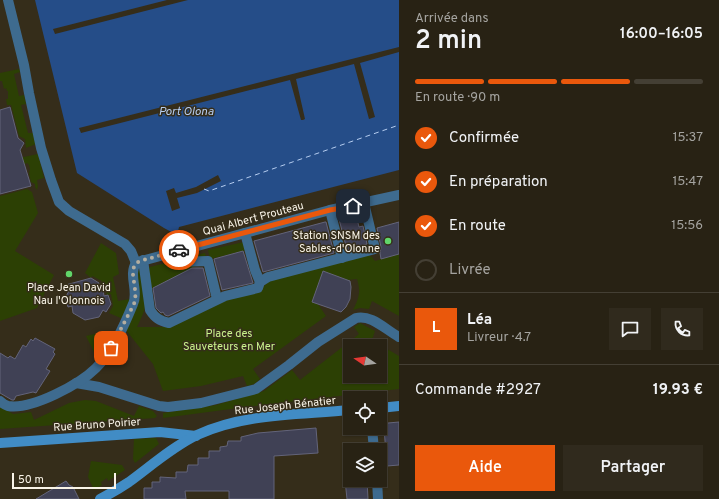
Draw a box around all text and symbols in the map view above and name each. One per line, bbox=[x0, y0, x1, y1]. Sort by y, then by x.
text: Arrivée dans bbox=[415, 11, 488, 27]
text: 2 min bbox=[415, 25, 482, 58]
text: 16:00–16:05 bbox=[620, 25, 703, 44]
text: En route · 90 m bbox=[415, 90, 500, 106]
water label: Port Olona bbox=[158, 104, 214, 120]
icon: check bbox=[415, 127, 437, 149]
text: Confirmée bbox=[449, 129, 519, 148]
text: 15:37 bbox=[673, 130, 703, 146]
icon: check bbox=[415, 171, 437, 193]
text: En préparation bbox=[449, 173, 548, 192]
text: 15:47 bbox=[672, 174, 703, 190]
pin bbox=[336, 189, 370, 223]
icon: home bbox=[342, 195, 364, 217]
street label: Quai Albert Prouteau bbox=[201, 199, 305, 239]
icon: check bbox=[415, 215, 437, 237]
text: En route bbox=[449, 217, 506, 236]
text: 15:56 bbox=[671, 218, 703, 234]
place label: Station SNSM des Sables-d'Olonne bbox=[293, 229, 380, 256]
courier bbox=[159, 230, 199, 270]
marker: Station SNSM des Sables-d'Olonne bbox=[383, 236, 393, 246]
icon: car bbox=[168, 239, 190, 261]
text: Livrée bbox=[449, 261, 491, 280]
marker: Place Jean David Nau l'Olonnois bbox=[64, 269, 74, 279]
place label: Place Jean David Nau l'Olonnois bbox=[27, 281, 111, 308]
button: chat bbox=[609, 308, 651, 350]
button: phone bbox=[661, 308, 703, 350]
text: Léa bbox=[467, 311, 492, 330]
text: L bbox=[432, 319, 440, 338]
park label: Place des Sauveteurs en Mer bbox=[183, 327, 276, 354]
text: Livreur · 4.7 bbox=[467, 330, 531, 346]
pin bbox=[94, 331, 128, 365]
icon: bag bbox=[100, 337, 122, 359]
north arrow bbox=[343, 339, 387, 383]
map controls bbox=[343, 339, 387, 487]
text: Commande #2927 bbox=[415, 381, 541, 400]
text: 19.93 € bbox=[653, 381, 703, 400]
button: locate bbox=[343, 391, 387, 435]
street label: Rue Joseph Bénatier bbox=[234, 394, 337, 418]
street label: Rue Bruno Poirier bbox=[53, 415, 142, 435]
button: layers bbox=[343, 443, 387, 487]
button: Aide bbox=[415, 445, 555, 491]
button: Partager bbox=[563, 445, 703, 491]
scale bar bbox=[12, 471, 116, 490]
text: 50 m bbox=[18, 473, 44, 487]

